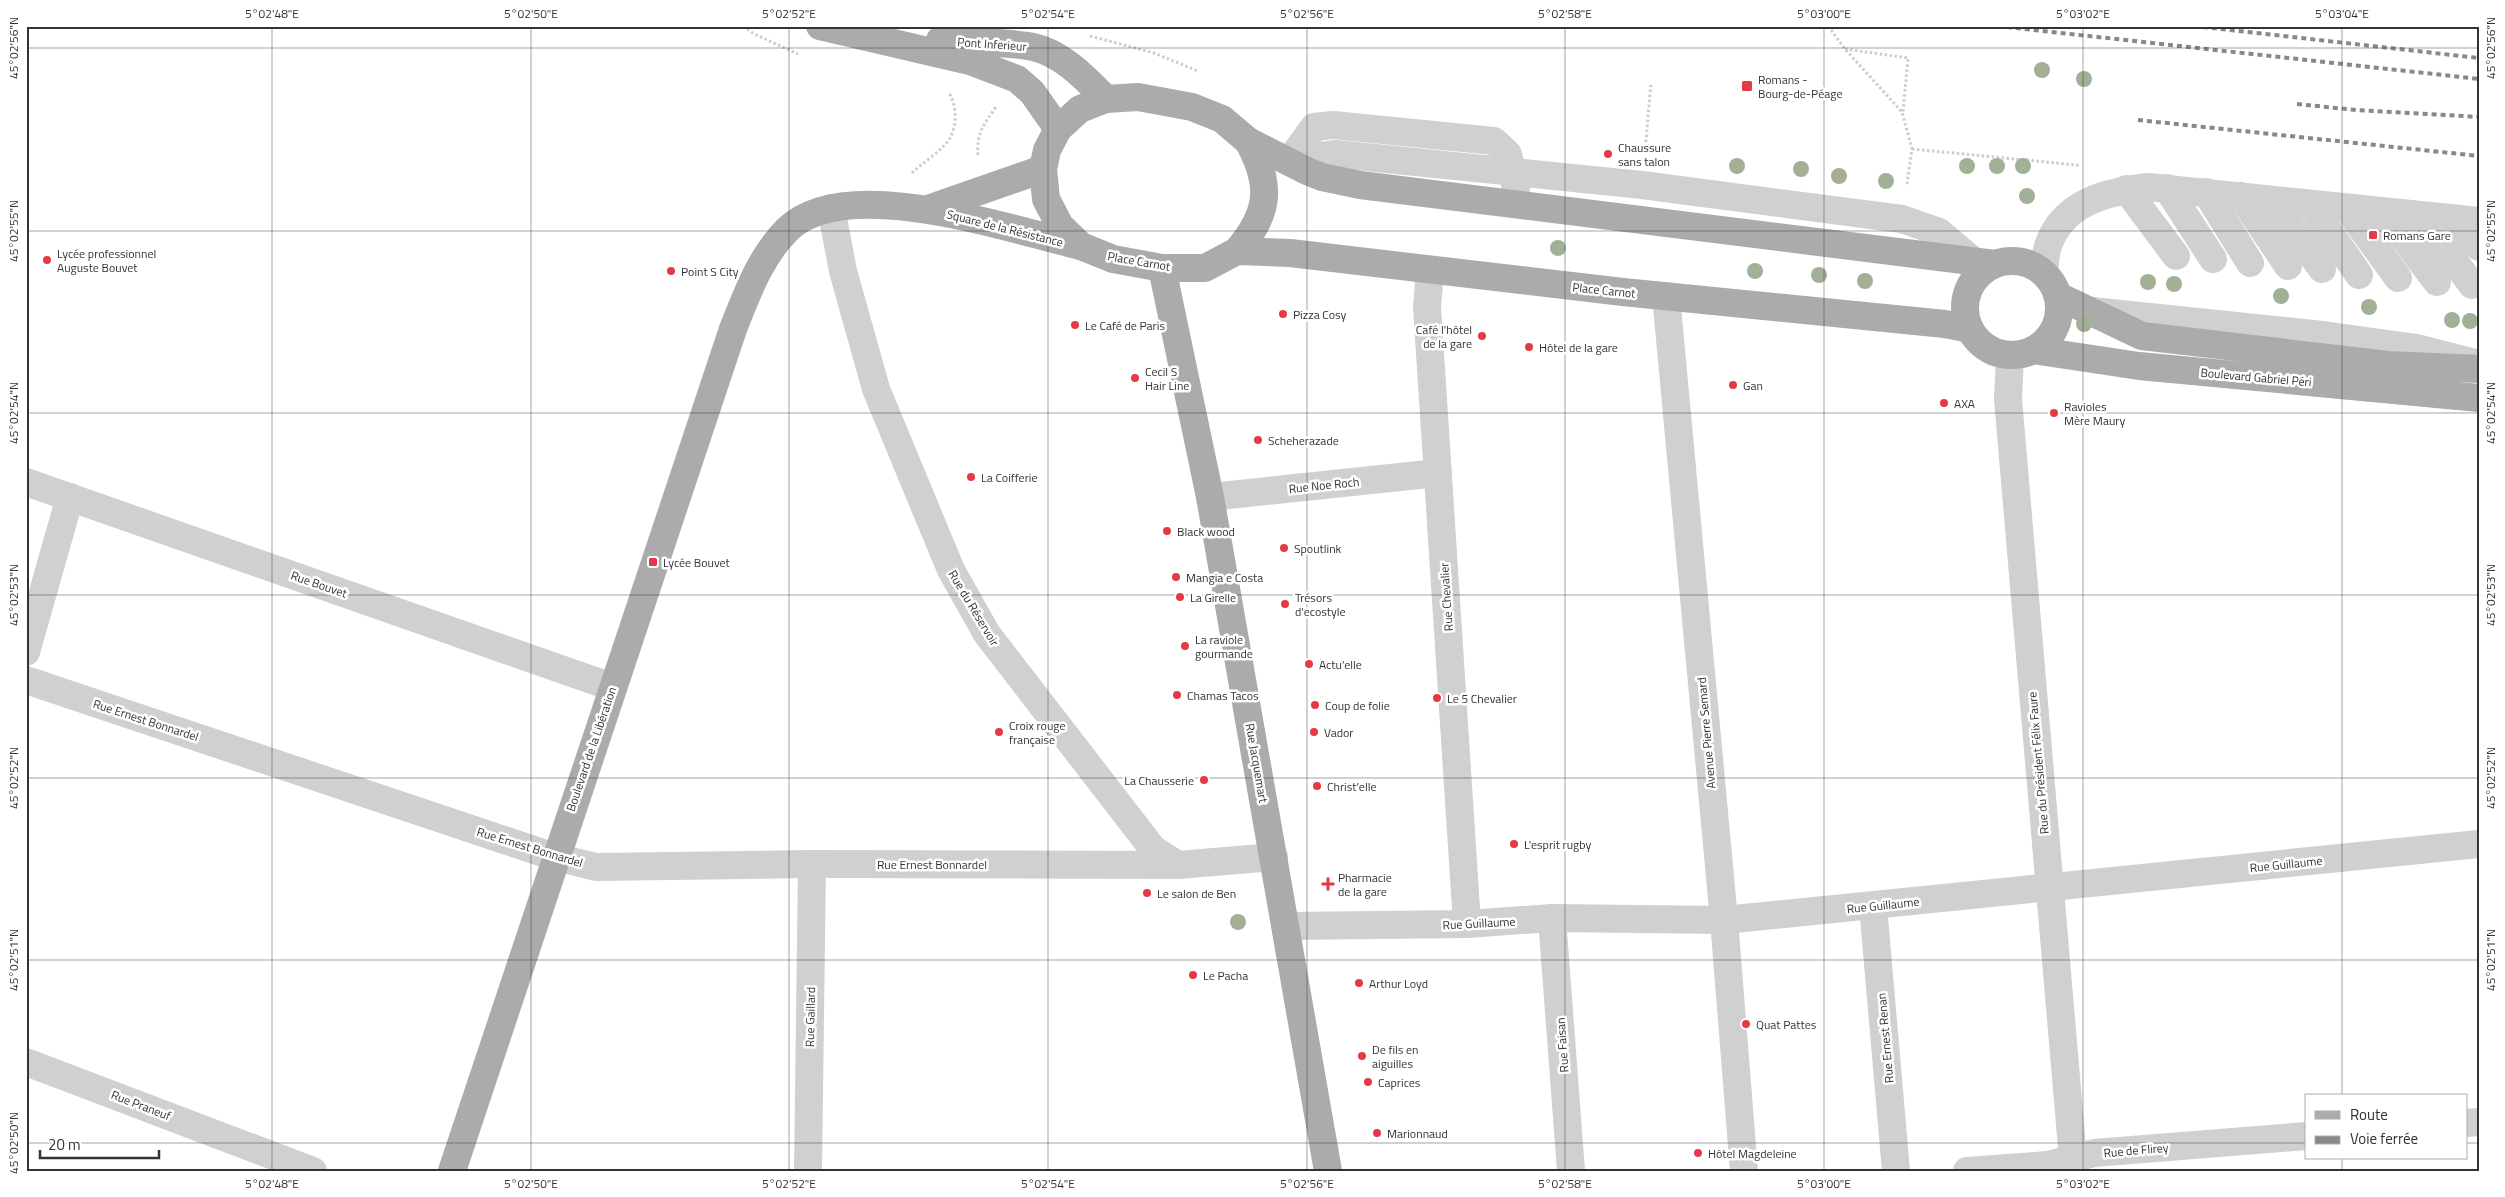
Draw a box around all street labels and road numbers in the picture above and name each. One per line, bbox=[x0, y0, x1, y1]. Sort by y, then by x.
street label: Pont Inferieur bbox=[957, 32, 1027, 56]
street label: Square de la Résistance bbox=[945, 204, 1065, 252]
street label: Place Carnot bbox=[1106, 246, 1173, 276]
street label: Place Carnot bbox=[1571, 277, 1637, 303]
street label: Boulevard Gabriel Péri bbox=[2200, 363, 2312, 391]
street label: Rue Noe Roch bbox=[1288, 472, 1360, 498]
street label: Rue Chevalier bbox=[1434, 562, 1458, 632]
street label: Rue Bouvet bbox=[288, 566, 350, 603]
street label: Rue du Réservoir bbox=[944, 566, 1004, 650]
street label: Avenue Pierre Semard bbox=[1692, 676, 1720, 790]
street label: Boulevard de la Libération bbox=[561, 684, 621, 814]
street label: Rue du Président Félix Faure bbox=[2022, 691, 2054, 835]
street label: Rue Ernest Bonnardel bbox=[91, 694, 201, 746]
street label: Rue Jacquemart bbox=[1241, 722, 1273, 805]
street label: Rue Ernest Bonnardel bbox=[475, 822, 585, 872]
street label: Rue Guillaume bbox=[2249, 851, 2323, 877]
street label: Rue Ernest Bonnardel bbox=[877, 855, 987, 874]
street label: Rue Guillaume bbox=[1846, 892, 1920, 918]
street label: Rue Guillaume bbox=[1442, 912, 1516, 934]
street label: Rue Gaillard bbox=[800, 987, 820, 1047]
street label: Rue Ernest Renan bbox=[1872, 992, 1898, 1084]
street label: Rue Faisan bbox=[1551, 1017, 1573, 1073]
street label: Rue Praneuf bbox=[108, 1085, 174, 1125]
street label: Rue de Flirey bbox=[2103, 1138, 2169, 1162]

